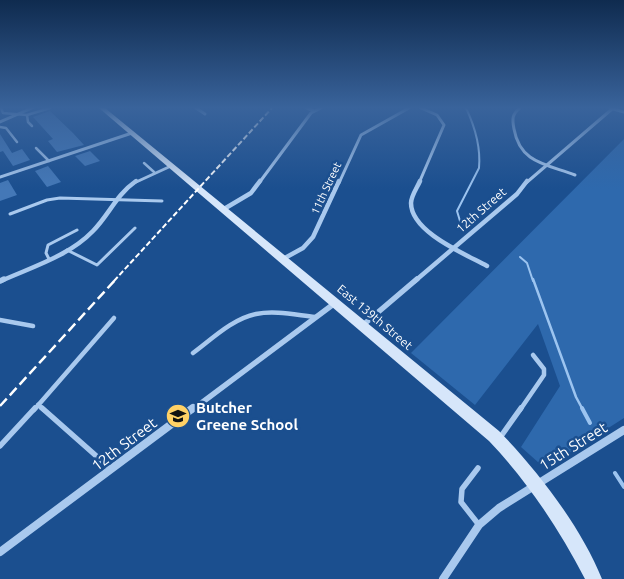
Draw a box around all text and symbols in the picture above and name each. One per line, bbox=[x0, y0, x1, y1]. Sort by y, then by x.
street label: 11th Street bbox=[309, 159, 344, 216]
street label: 12th Street bbox=[454, 185, 509, 235]
street label: East 139th Street bbox=[335, 282, 415, 352]
place label: Butcher Greene School bbox=[196, 399, 298, 433]
school or university icon: Butcher Greene School bbox=[165, 403, 191, 429]
street label: 12th Street bbox=[88, 414, 160, 474]
street label: 15th Street bbox=[536, 418, 610, 474]

